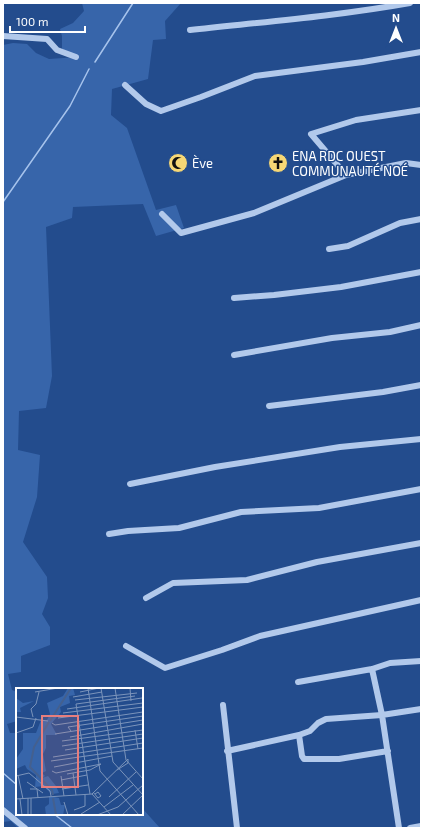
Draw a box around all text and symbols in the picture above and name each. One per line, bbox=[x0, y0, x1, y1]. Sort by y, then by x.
scale bar bbox=[10, 8, 85, 34]
north arrow bbox=[376, 8, 416, 48]
text: N bbox=[392, 11, 400, 24]
text: 100 m bbox=[16, 14, 48, 28]
place label: ENA RDC OUEST COMMUNAUTÉ NOÉ bbox=[292, 148, 408, 179]
mosque icon: Ève bbox=[167, 152, 189, 174]
church icon: ENA RDC OUEST COMMUNAUTÉ NOÉ bbox=[267, 152, 289, 174]
place label: Ève bbox=[192, 154, 213, 171]
inset map bbox=[16, 688, 143, 815]

